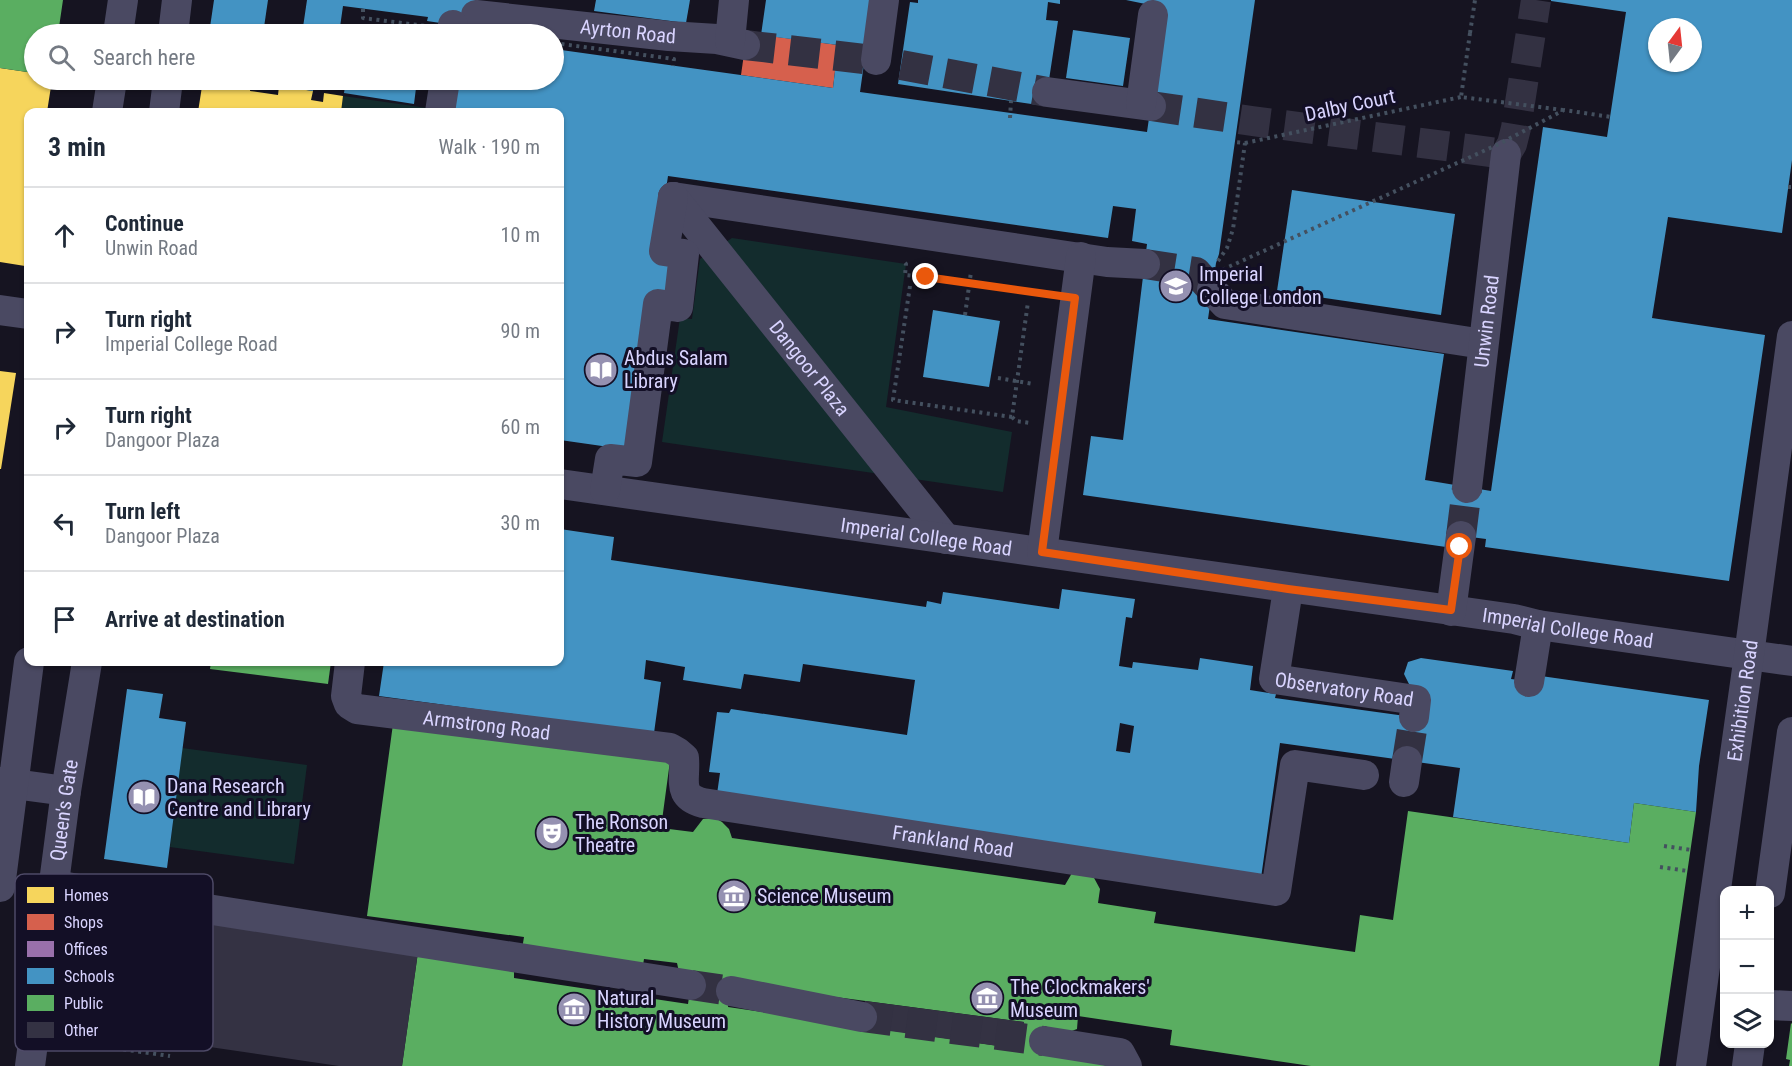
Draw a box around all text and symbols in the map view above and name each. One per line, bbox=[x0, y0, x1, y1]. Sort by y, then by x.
street label: Ayrton Road bbox=[579, 14, 677, 48]
north arrow bbox=[1648, 18, 1702, 72]
search box bbox=[24, 24, 564, 90]
icon: search bbox=[45, 41, 78, 74]
text: Search here bbox=[93, 45, 195, 70]
street label: Dalby Court bbox=[1303, 84, 1397, 126]
text: 3 min bbox=[48, 132, 106, 162]
text: Walk · 190 m bbox=[439, 135, 540, 159]
text: Continue bbox=[105, 211, 184, 236]
icon: ahead bbox=[48, 219, 81, 252]
text: 10 m bbox=[501, 223, 540, 247]
text: Unwin Road bbox=[105, 236, 198, 260]
place label: Imperial College London bbox=[1199, 262, 1322, 309]
route end bbox=[912, 263, 938, 289]
school or university icon: Imperial College London bbox=[1158, 268, 1194, 304]
street label: Unwin Road bbox=[1469, 274, 1504, 369]
text: Turn right bbox=[105, 307, 192, 332]
icon: right bbox=[48, 315, 81, 348]
street label: Dangoor Plaza bbox=[764, 316, 855, 421]
text: 90 m bbox=[501, 319, 540, 343]
text: Imperial College Road bbox=[105, 332, 278, 356]
place label: Abdus Salam Library bbox=[624, 346, 728, 393]
library icon: Abdus Salam Library bbox=[583, 352, 619, 388]
text: Turn right bbox=[105, 403, 192, 428]
icon: right bbox=[48, 411, 81, 444]
text: 60 m bbox=[501, 415, 540, 439]
text: Dangoor Plaza bbox=[105, 428, 220, 452]
text: Turn left bbox=[105, 499, 180, 524]
icon: left bbox=[48, 507, 81, 540]
text: 30 m bbox=[501, 511, 540, 535]
street label: Imperial College Road bbox=[839, 513, 1013, 561]
text: Dangoor Plaza bbox=[105, 524, 220, 548]
route start bbox=[1446, 533, 1472, 559]
icon: arrive bbox=[48, 603, 81, 636]
street label: Imperial College Road bbox=[1481, 603, 1655, 653]
text: Arrive at destination bbox=[105, 607, 285, 632]
street label: Exhibition Road bbox=[1722, 638, 1763, 763]
street label: Observatory Road bbox=[1273, 667, 1415, 711]
street label: Armstrong Road bbox=[422, 705, 552, 745]
street label: Queen's Gate bbox=[45, 758, 83, 862]
place label: Dana Research Centre and Library bbox=[167, 774, 311, 821]
library icon: Dana Research Centre and Library bbox=[126, 779, 162, 815]
place label: The Ronson Theatre bbox=[575, 810, 668, 857]
theatre icon: The Ronson Theatre bbox=[534, 815, 570, 851]
street label: Frankland Road bbox=[891, 820, 1015, 863]
legend bbox=[15, 874, 213, 1051]
museum icon: Science Museum bbox=[716, 878, 752, 914]
place label: Science Museum bbox=[757, 884, 891, 908]
text: Homes bbox=[64, 886, 109, 905]
map controls bbox=[1720, 886, 1774, 1048]
button: + bbox=[1720, 886, 1774, 940]
text: Shops bbox=[64, 913, 103, 932]
text: Offices bbox=[64, 940, 108, 959]
button: − bbox=[1720, 940, 1774, 994]
text: Schools bbox=[64, 967, 114, 986]
place label: The Clockmakers' Museum bbox=[1010, 975, 1150, 1022]
museum icon: The Clockmakers' Museum bbox=[969, 980, 1005, 1016]
place label: Natural History Museum bbox=[597, 986, 726, 1033]
museum icon: Natural History Museum bbox=[556, 991, 592, 1027]
text: Public bbox=[64, 994, 103, 1013]
button: layers bbox=[1720, 994, 1774, 1048]
text: Other bbox=[64, 1021, 99, 1040]

